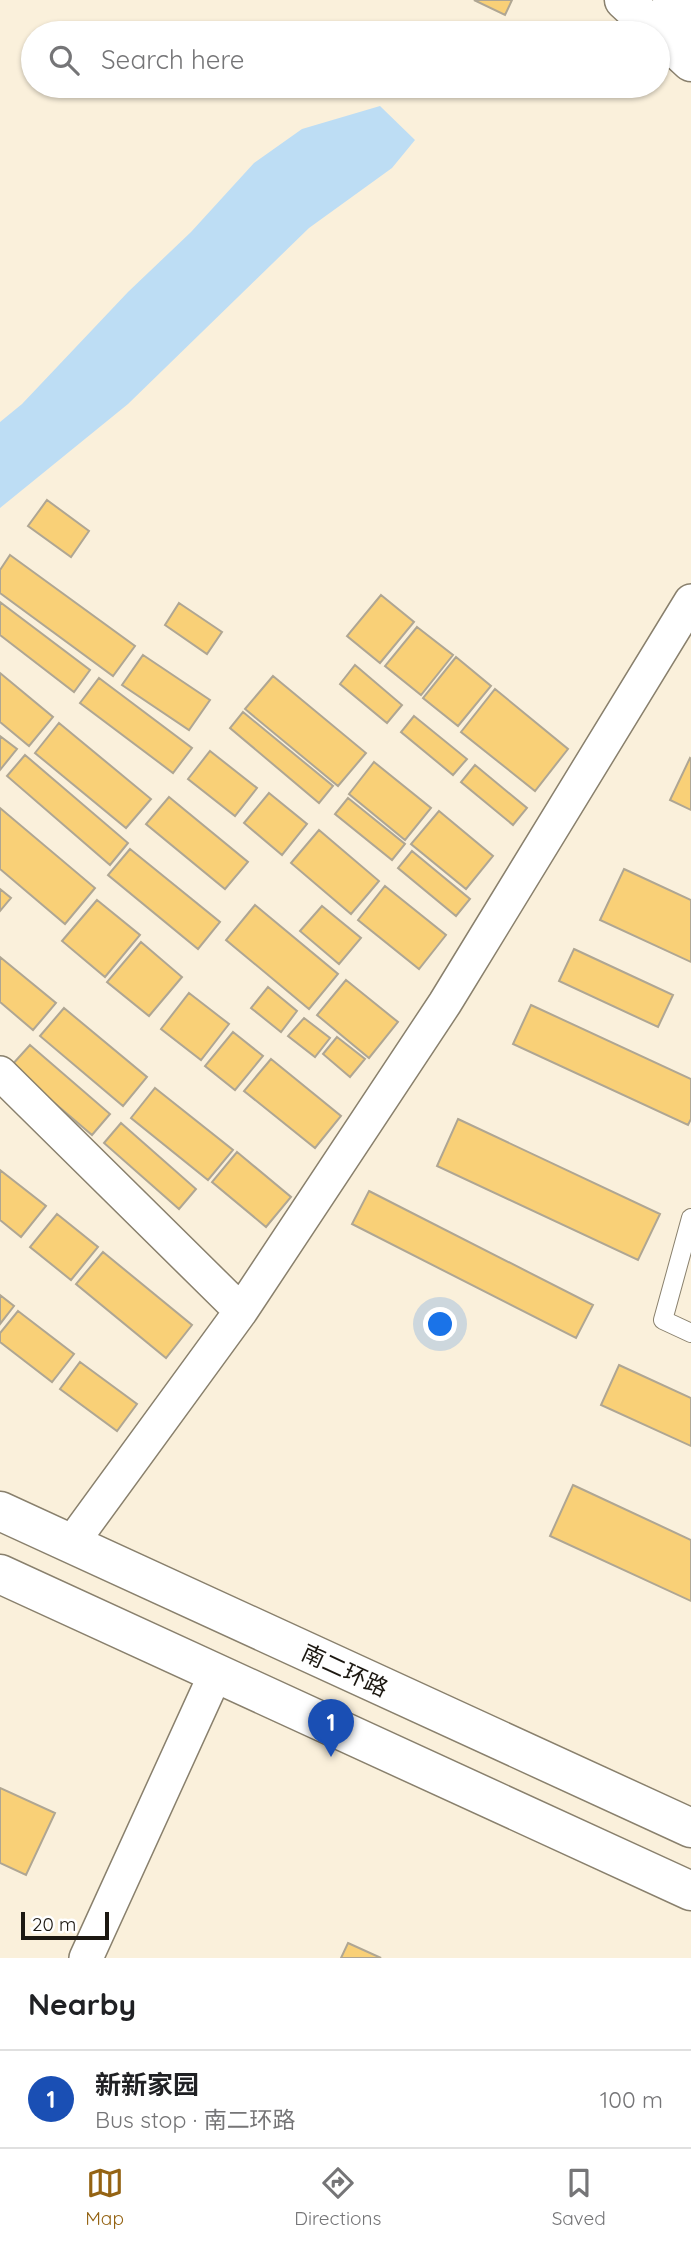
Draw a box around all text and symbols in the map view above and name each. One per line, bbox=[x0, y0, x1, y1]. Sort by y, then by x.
search box bbox=[21, 21, 670, 98]
icon: search bbox=[45, 41, 83, 79]
text: Search here bbox=[101, 43, 245, 76]
your location bbox=[423, 1307, 457, 1341]
street label: 南二环路 bbox=[297, 1637, 393, 1703]
pin: 1 bbox=[308, 1699, 354, 1757]
scale bar bbox=[21, 1909, 108, 1941]
text: 20 m bbox=[32, 1912, 76, 1936]
text: Nearby bbox=[28, 1985, 136, 2023]
text: 新新家园 bbox=[95, 2068, 199, 2101]
text: 1 bbox=[47, 2085, 55, 2114]
text: 100 m bbox=[600, 2085, 663, 2114]
text: Bus stop · 南二环路 bbox=[95, 2105, 295, 2134]
tab: Map bbox=[85, 2164, 124, 2230]
tab: Directions bbox=[294, 2164, 381, 2230]
tab: Saved bbox=[552, 2164, 606, 2230]

